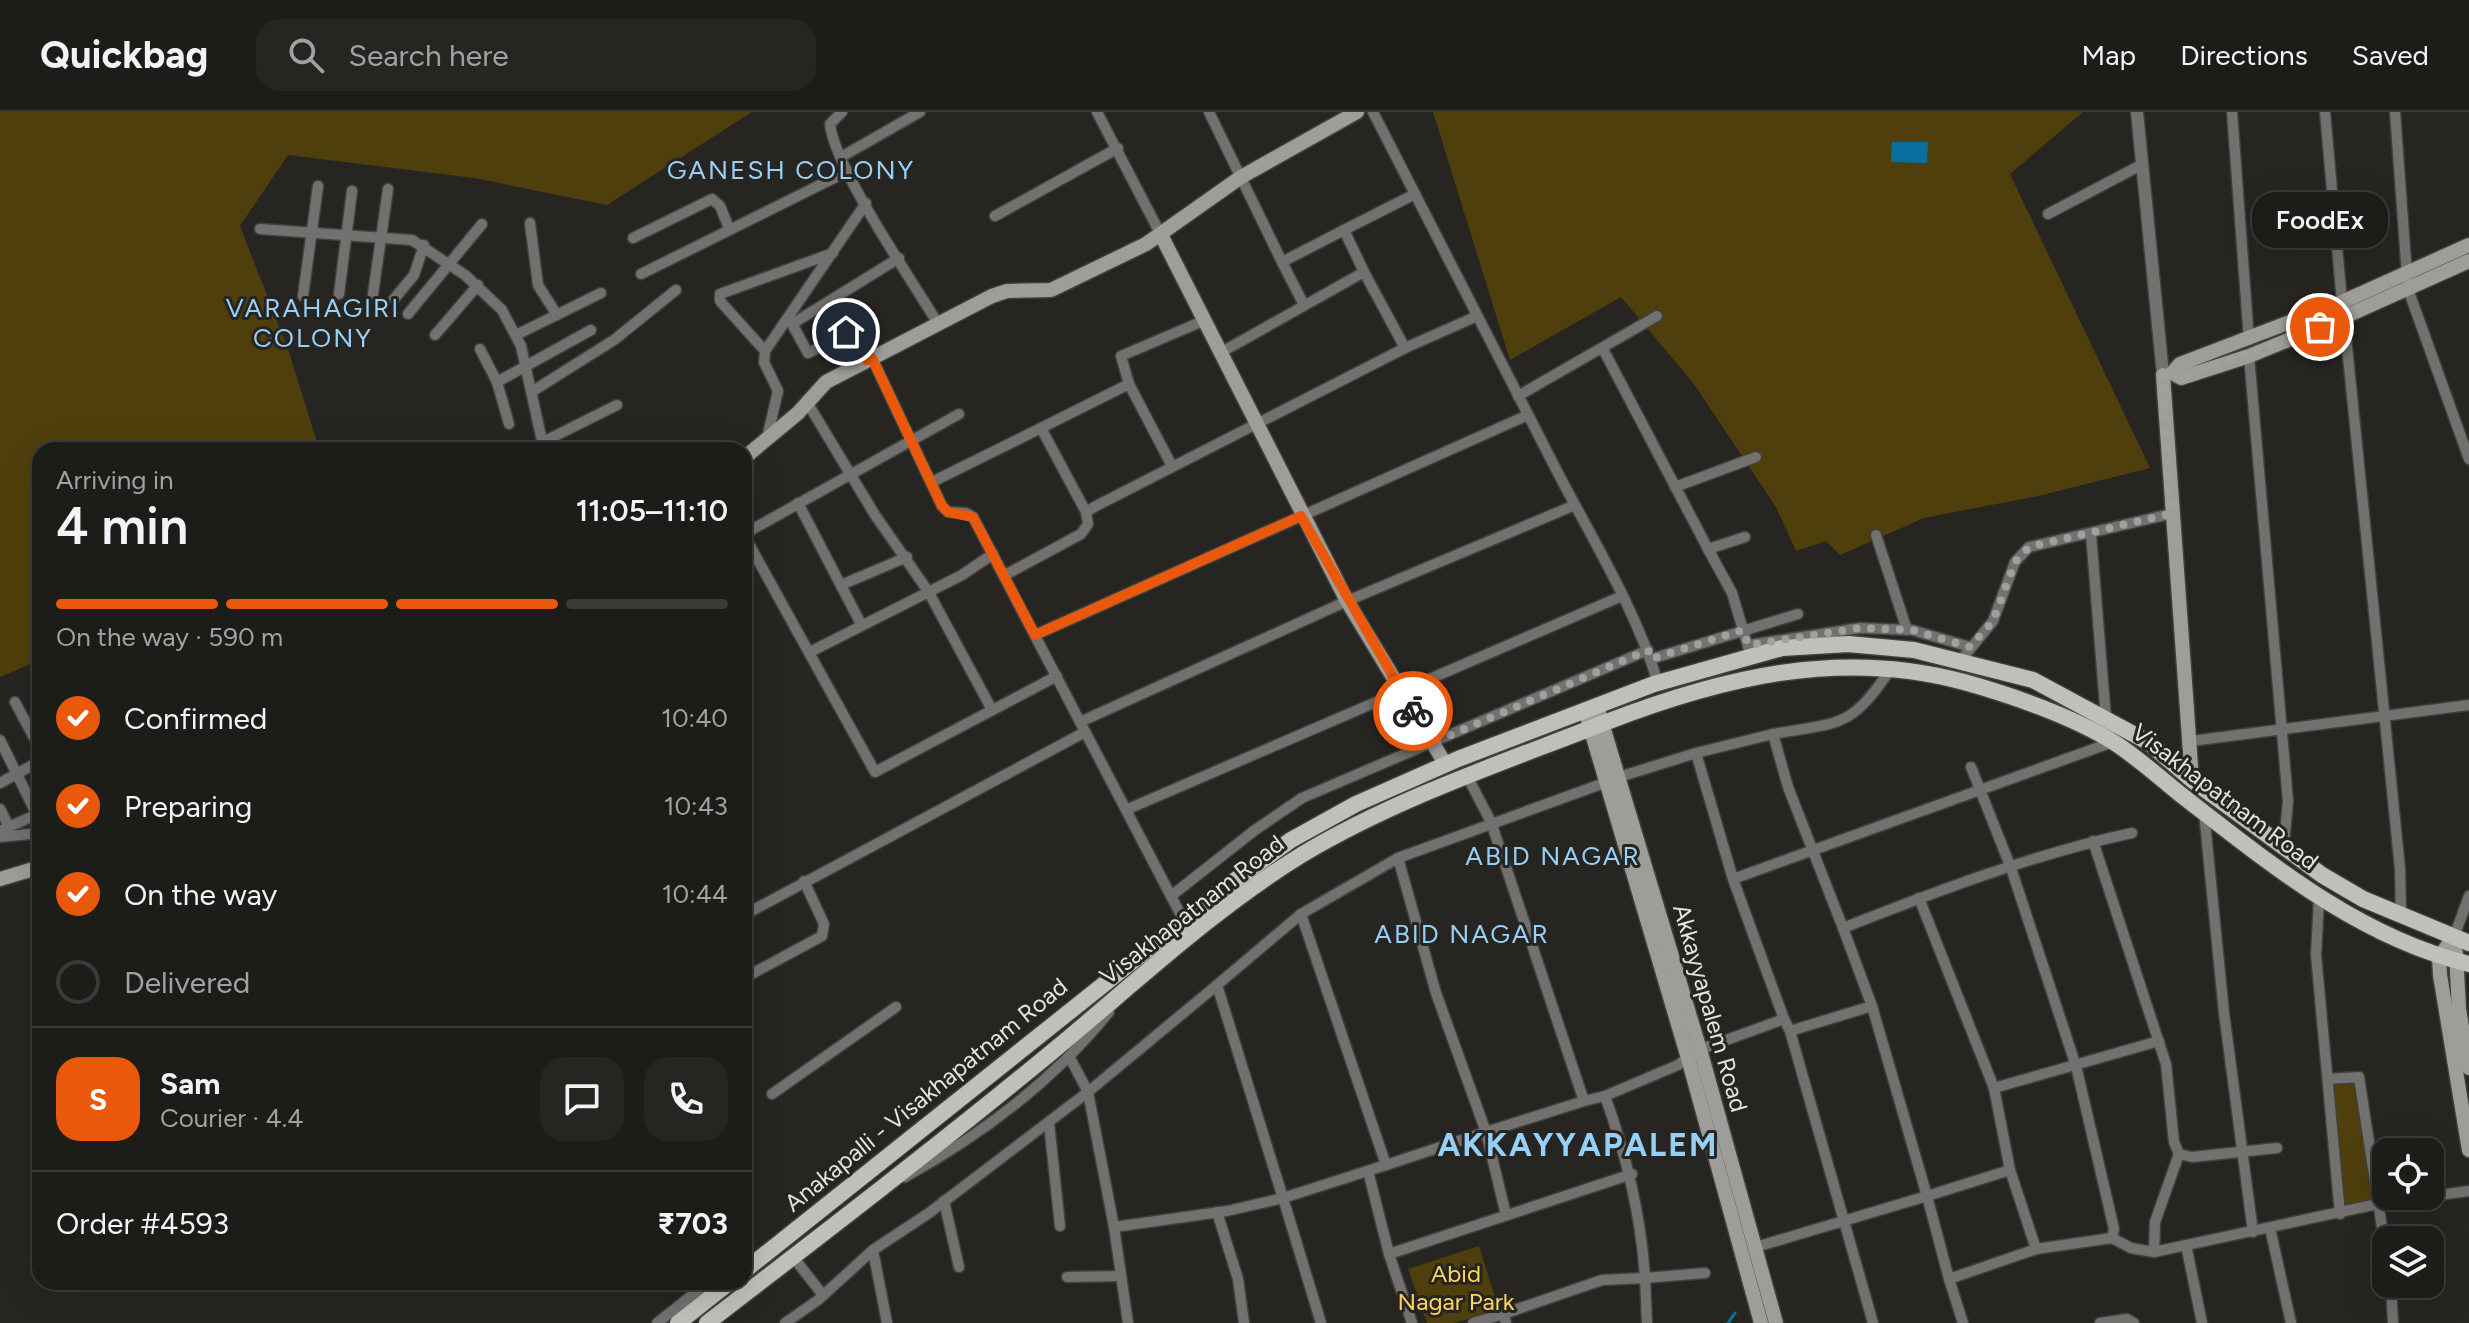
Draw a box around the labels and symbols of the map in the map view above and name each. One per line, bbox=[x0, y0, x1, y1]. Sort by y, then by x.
district label: GANESH COLONY bbox=[667, 154, 915, 186]
callout: FoodEx bbox=[2252, 191, 2388, 247]
district label: VARAHAGIRI COLONY bbox=[226, 292, 400, 354]
pin bbox=[2286, 293, 2354, 361]
pin bbox=[812, 298, 880, 366]
courier bbox=[1373, 671, 1453, 751]
street label: Visakhapatnam Road bbox=[2126, 717, 2324, 876]
street label: Visakhapatnam Road bbox=[1094, 829, 1290, 990]
district label: ABID NAGAR bbox=[1465, 840, 1641, 872]
street label: Akkayyapalem Road bbox=[1667, 901, 1754, 1115]
district label: ABID NAGAR bbox=[1374, 918, 1550, 950]
street label: Anakapalli - Visakhapatnam Road bbox=[778, 971, 1073, 1218]
district label: AKKAYYAPALEM bbox=[1437, 1126, 1719, 1164]
park label: Abid Nagar Park bbox=[1398, 1259, 1515, 1316]

